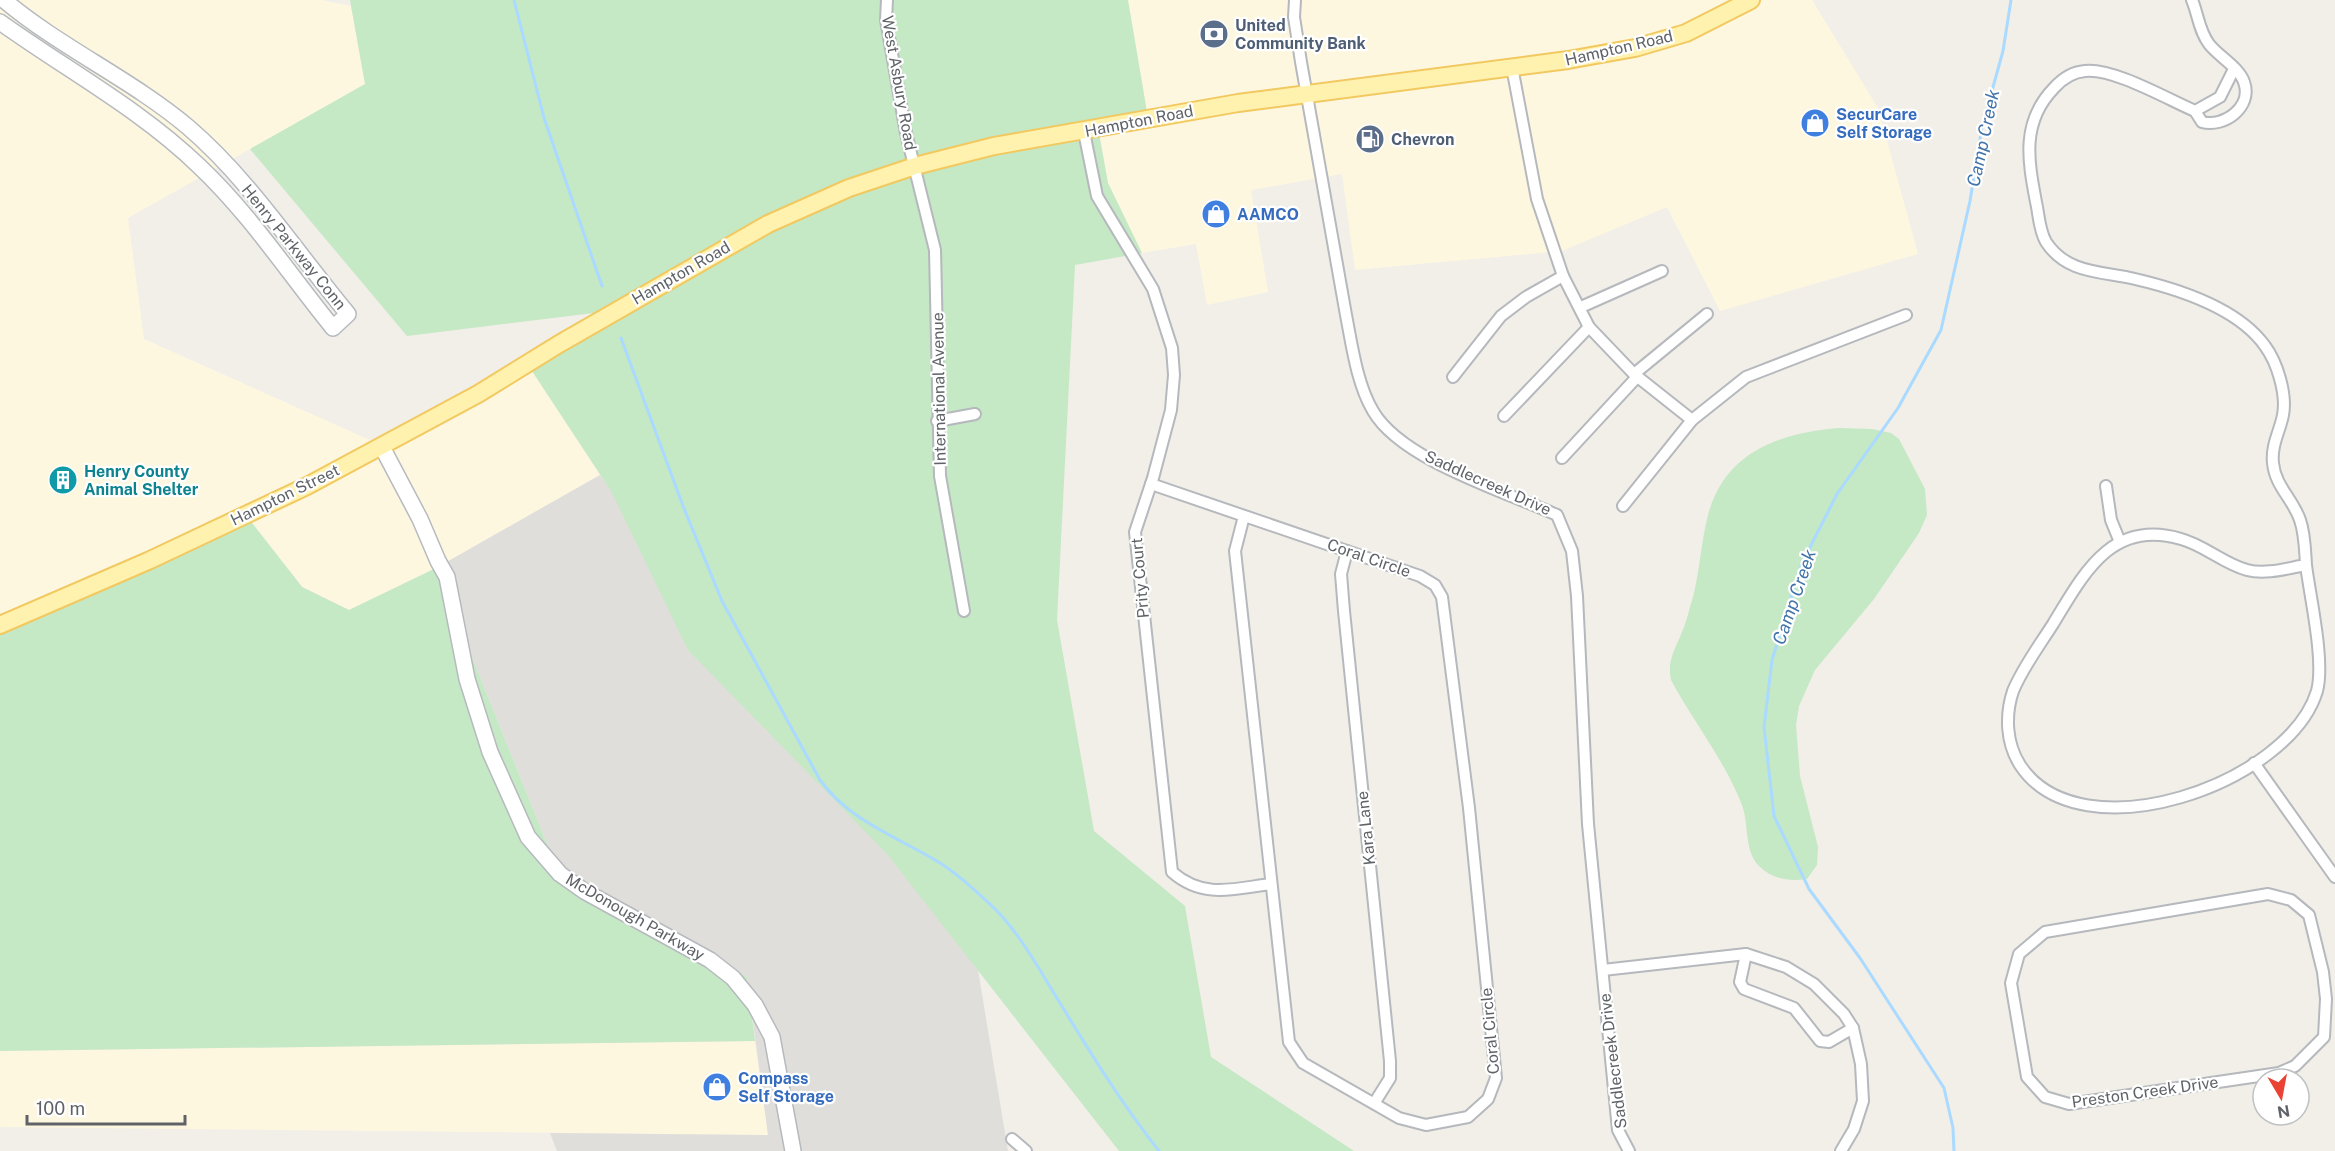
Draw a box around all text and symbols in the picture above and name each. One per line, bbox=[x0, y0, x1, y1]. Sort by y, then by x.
street label: West Asbury Road bbox=[878, 14, 920, 152]
place label: United Community Bank bbox=[1235, 16, 1366, 53]
bank icon: United Community Bank bbox=[1198, 18, 1230, 50]
street label: Hampton Road bbox=[1563, 26, 1675, 70]
water label: Camp Creek bbox=[1962, 87, 2004, 189]
street label: Hampton Road bbox=[1083, 101, 1195, 141]
place label: SecurCare Self Storage bbox=[1836, 105, 1932, 142]
shop icon: SecurCare Self Storage bbox=[1799, 107, 1831, 139]
fuel station icon: Chevron bbox=[1354, 123, 1386, 155]
place label: Chevron bbox=[1391, 130, 1455, 149]
street label: Henry Parkway Conn bbox=[238, 181, 350, 313]
shop icon: AAMCO bbox=[1200, 198, 1232, 230]
place label: AAMCO bbox=[1237, 205, 1299, 224]
street label: Hampton Road bbox=[629, 237, 733, 309]
street label: International Avenue bbox=[928, 312, 950, 466]
street label: Saddlecreek Drive bbox=[1422, 447, 1554, 519]
street label: Hampton Street bbox=[227, 460, 343, 530]
place label: Henry County Animal Shelter bbox=[84, 462, 199, 499]
building icon: Henry County Animal Shelter bbox=[47, 464, 79, 496]
street label: Coral Circle bbox=[1325, 535, 1413, 581]
street label: Prity Court bbox=[1127, 537, 1153, 619]
water label: Camp Creek bbox=[1768, 547, 1820, 647]
street label: Kara Lane bbox=[1353, 790, 1379, 866]
street label: McDonough Parkway bbox=[562, 869, 708, 965]
street label: Coral Circle bbox=[1477, 987, 1503, 1075]
street label: Saddlecreek Drive bbox=[1595, 992, 1631, 1130]
north arrow bbox=[2251, 1067, 2311, 1127]
place label: Compass Self Storage bbox=[738, 1069, 834, 1106]
shop icon: Compass Self Storage bbox=[701, 1071, 733, 1103]
street label: Preston Creek Drive bbox=[2070, 1072, 2220, 1112]
scale bar bbox=[27, 1088, 184, 1126]
text: 100 m bbox=[36, 1098, 85, 1119]
text: N bbox=[2276, 1101, 2291, 1122]

